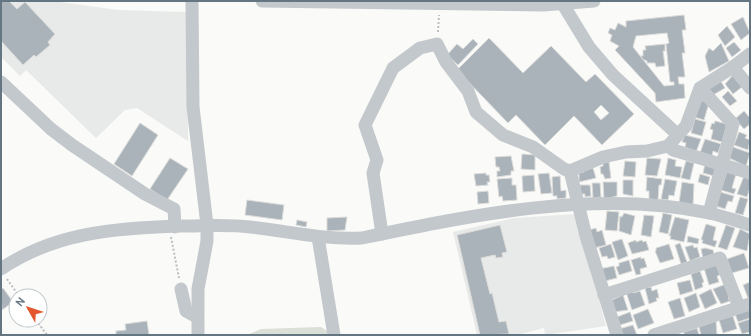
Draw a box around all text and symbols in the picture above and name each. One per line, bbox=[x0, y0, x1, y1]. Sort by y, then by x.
north arrow bbox=[8, 288, 48, 328]
text: N bbox=[13, 295, 29, 310]

